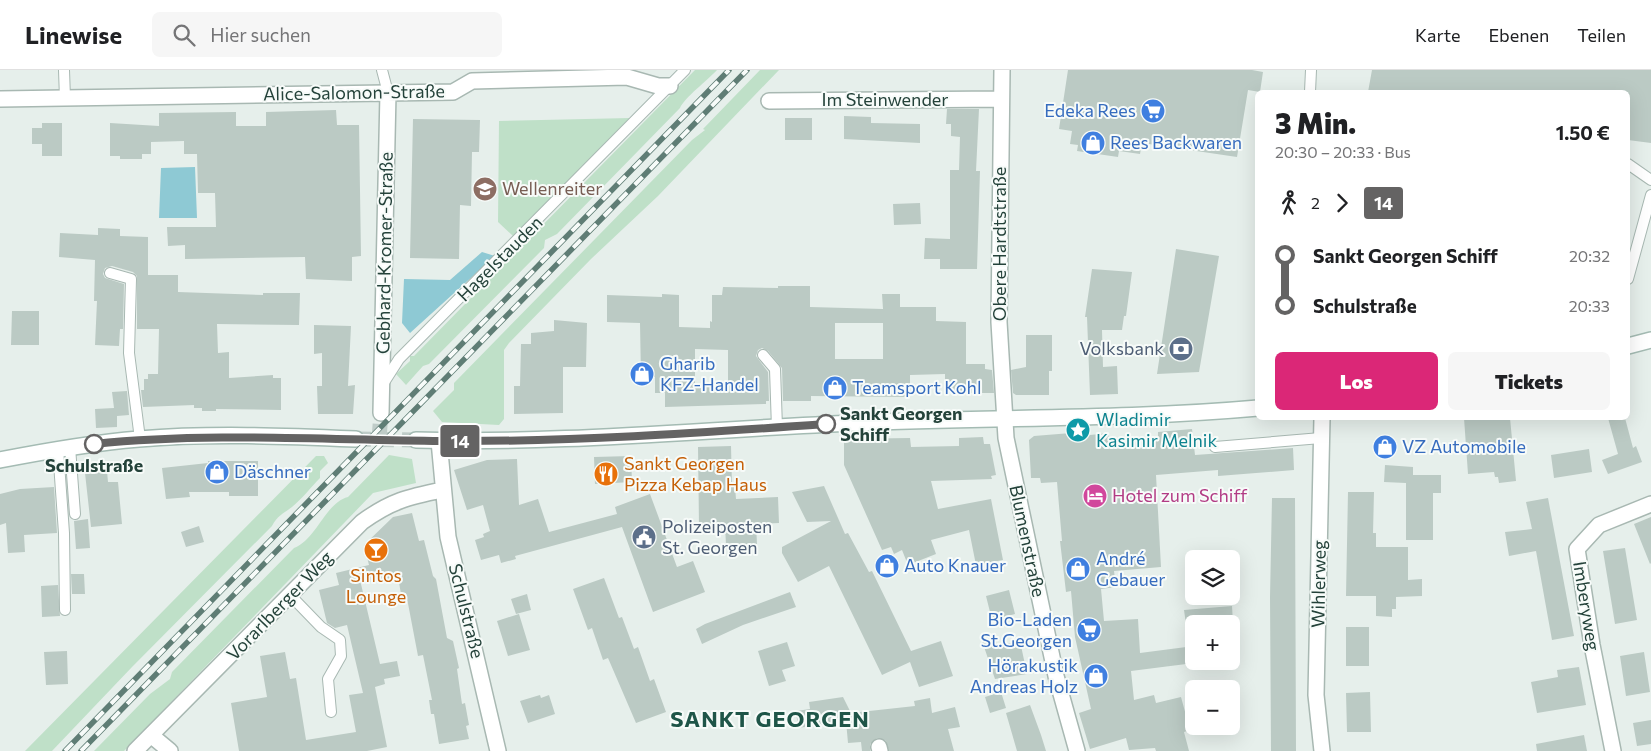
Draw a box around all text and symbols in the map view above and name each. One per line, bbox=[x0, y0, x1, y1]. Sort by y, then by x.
search box bbox=[152, 12, 502, 57]
text: Linewise bbox=[25, 20, 122, 49]
icon: search bbox=[170, 21, 198, 49]
text: Hier suchen bbox=[210, 23, 311, 46]
text: Karte bbox=[1415, 24, 1460, 46]
text: Ebenen bbox=[1488, 24, 1549, 46]
text: Teilen bbox=[1577, 24, 1626, 46]
street label: Alice-Salomon-Straße bbox=[263, 79, 445, 105]
street label: Im Steinwender bbox=[821, 88, 949, 110]
supermarket icon: Edeka Rees bbox=[1140, 98, 1166, 124]
place label: Edeka Rees bbox=[1044, 99, 1136, 121]
text: 3 Min. bbox=[1275, 106, 1356, 140]
text: 1.50 € bbox=[1556, 121, 1610, 144]
shop icon: Rees Backwaren bbox=[1080, 130, 1106, 156]
place label: Rees Backwaren bbox=[1110, 131, 1242, 153]
text: 20:30 – 20:33 · Bus bbox=[1275, 142, 1411, 161]
street label: Gebhard-Kromer-Straße bbox=[371, 152, 397, 354]
street label: Obere Hardtstraße bbox=[988, 167, 1010, 321]
school or university icon: Wellenreiter bbox=[472, 176, 498, 202]
place label: Wellenreiter bbox=[502, 177, 603, 199]
icon: walk bbox=[1275, 189, 1303, 217]
icon: forward bbox=[1328, 189, 1356, 217]
text: 14 bbox=[1374, 192, 1393, 214]
text: 2 bbox=[1311, 193, 1320, 212]
street label: Hagelstauden bbox=[452, 211, 547, 306]
text: Sankt Georgen Schiff bbox=[1313, 244, 1498, 267]
text: 20:32 bbox=[1569, 246, 1610, 265]
text: Schulstraße bbox=[1313, 294, 1417, 317]
text: 20:33 bbox=[1569, 296, 1610, 315]
bank icon: Volksbank bbox=[1168, 336, 1194, 362]
place label: Volksbank bbox=[1079, 337, 1164, 359]
place label: Gharib KFZ-Handel bbox=[660, 352, 759, 395]
button: Los bbox=[1275, 352, 1438, 410]
button: Tickets bbox=[1448, 352, 1610, 410]
shop icon: Gharib KFZ-Handel bbox=[629, 361, 655, 387]
shop icon: Teamsport Kohl bbox=[822, 375, 848, 401]
place label: Teamsport Kohl bbox=[852, 376, 981, 398]
place label: Sankt Georgen Schiff bbox=[840, 402, 962, 445]
place label: Wladimir Kasimir Melnik bbox=[1096, 408, 1217, 451]
marker: Sankt Georgen Schiff bbox=[816, 414, 836, 434]
place icon: Wladimir Kasimir Melnik bbox=[1065, 417, 1091, 443]
line badge: 14 bbox=[438, 425, 482, 457]
text: 14 bbox=[450, 430, 470, 452]
marker: Schulstraße bbox=[84, 434, 104, 454]
shop icon: VZ Automobile bbox=[1372, 434, 1398, 460]
place label: VZ Automobile bbox=[1402, 435, 1526, 457]
place label: Sankt Georgen Pizza Kebap Haus bbox=[624, 452, 767, 495]
place label: Schulstraße bbox=[45, 454, 143, 476]
shop icon: Däschner bbox=[204, 459, 230, 485]
place label: Däschner bbox=[234, 460, 311, 482]
restaurant icon: Sankt Georgen Pizza Kebap Haus bbox=[593, 461, 619, 487]
street label: Blumenstraße bbox=[1005, 483, 1051, 599]
hotel icon: Hotel zum Schiff bbox=[1082, 483, 1108, 509]
place label: Hotel zum Schiff bbox=[1112, 484, 1247, 506]
place label: Polizeiposten St. Georgen bbox=[662, 515, 772, 558]
public building icon: Polizeiposten St. Georgen bbox=[631, 524, 657, 550]
bar icon: Sintos Lounge bbox=[363, 537, 389, 563]
street label: Wihlerweg bbox=[1306, 540, 1330, 628]
street label: Vorarlberger Weg bbox=[222, 546, 337, 665]
place label: André Gebauer bbox=[1096, 547, 1166, 590]
map controls bbox=[1185, 550, 1240, 735]
button: layers bbox=[1185, 550, 1240, 605]
shop icon: Auto Knauer bbox=[874, 553, 900, 579]
place label: Auto Knauer bbox=[904, 554, 1006, 576]
shop icon: André Gebauer bbox=[1065, 556, 1091, 582]
street label: Imberyweg bbox=[1569, 559, 1605, 653]
street label: Schulstraße bbox=[445, 561, 489, 660]
place label: Sintos Lounge bbox=[346, 564, 406, 607]
place label: Bio-Laden St.Georgen bbox=[980, 608, 1072, 651]
button: + bbox=[1185, 615, 1240, 670]
supermarket icon: Bio-Laden St.Georgen bbox=[1076, 617, 1102, 643]
place label: Hörakustik Andreas Holz bbox=[970, 654, 1078, 697]
shop icon: Hörakustik Andreas Holz bbox=[1083, 663, 1109, 689]
button: − bbox=[1185, 680, 1240, 735]
district label: SANKT GEORGEN bbox=[670, 705, 870, 732]

